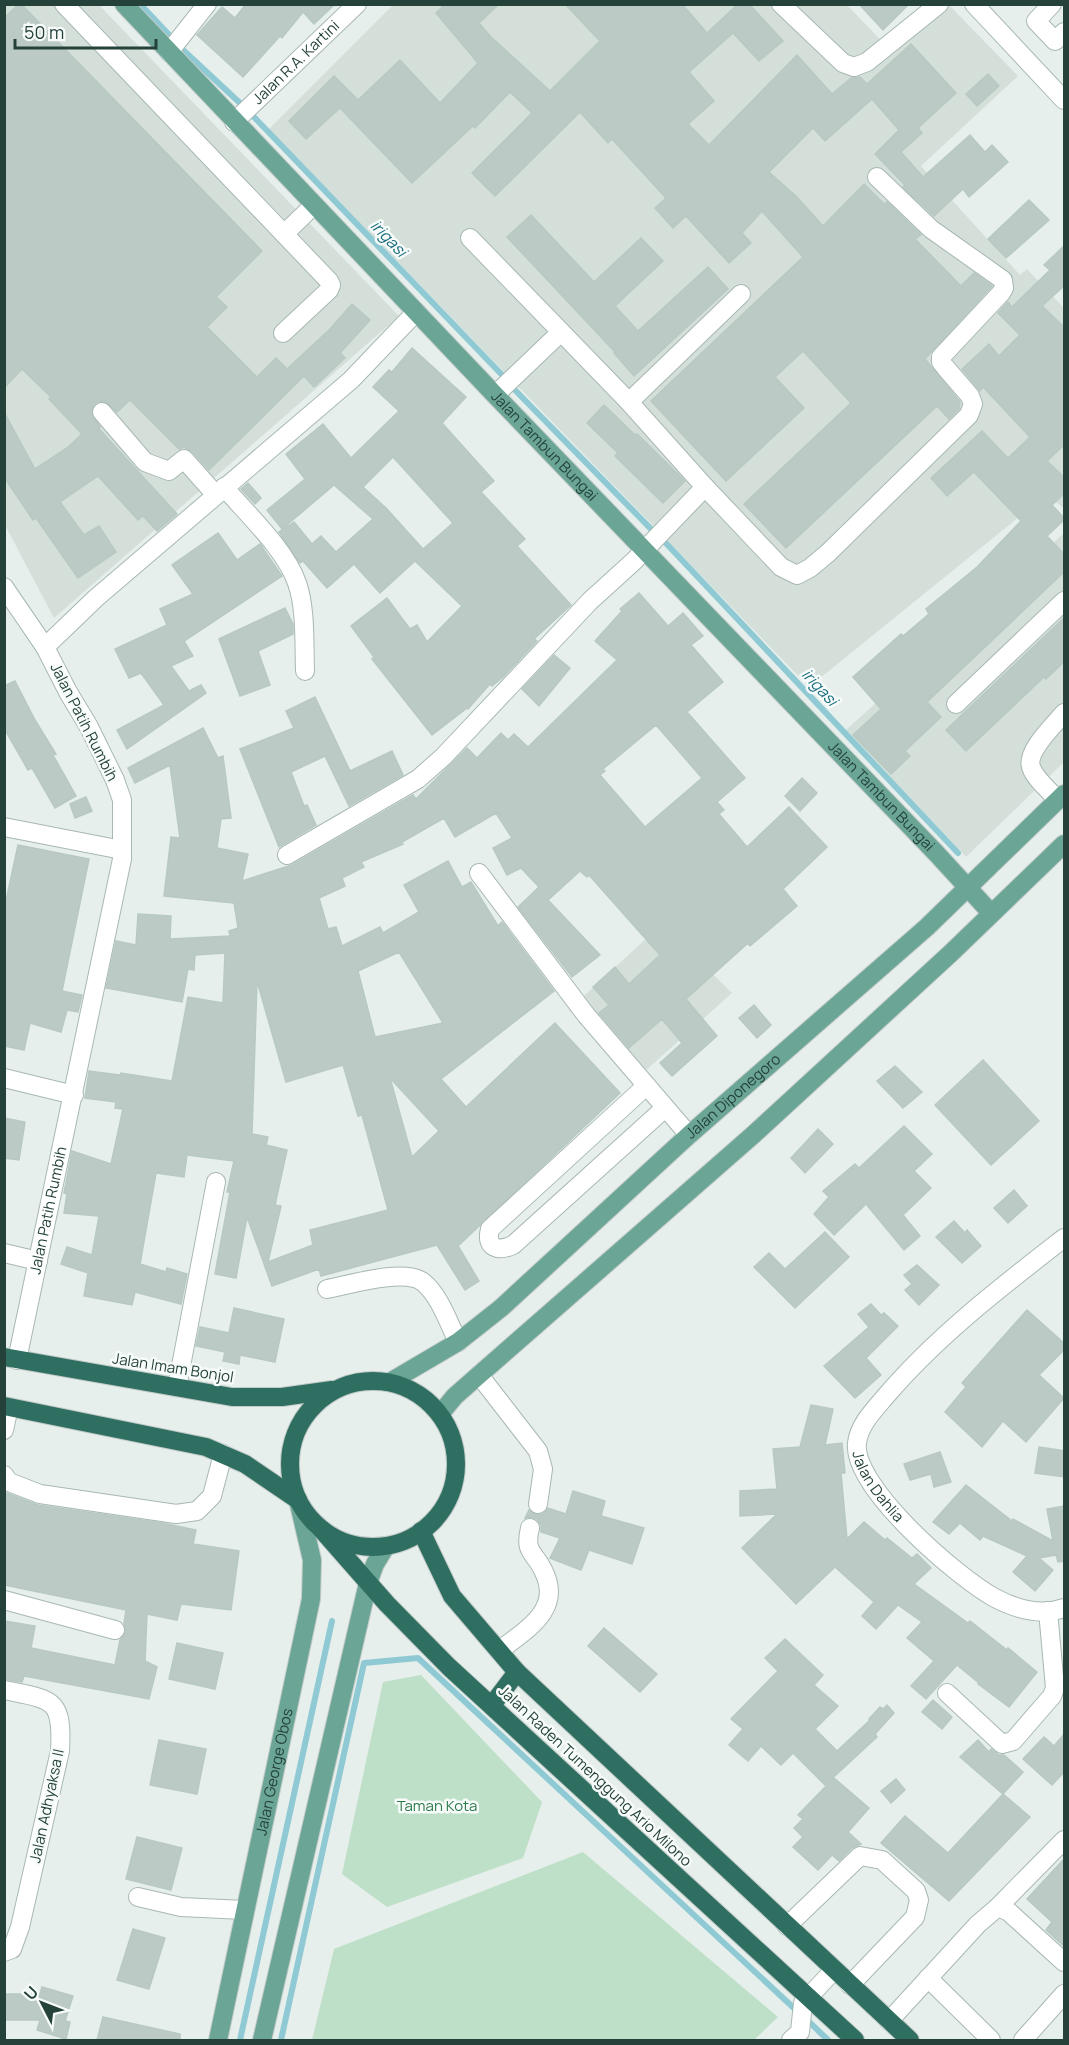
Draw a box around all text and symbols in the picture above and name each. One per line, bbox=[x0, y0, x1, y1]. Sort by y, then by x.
scale bar bbox=[15, 12, 156, 50]
street label: Jalan R.A. Kartini bbox=[248, 15, 344, 109]
text: 50 m bbox=[24, 20, 64, 44]
water label: irigasi bbox=[366, 215, 414, 263]
street label: Jalan Tambun Bungai bbox=[487, 386, 603, 506]
street label: Jalan Patih Rumbih bbox=[46, 659, 123, 784]
water label: irigasi bbox=[797, 663, 844, 712]
street label: Jalan Tambun Bungai bbox=[824, 736, 940, 856]
street label: Jalan Diponegoro bbox=[681, 1048, 785, 1143]
street label: Jalan Patih Rumbih bbox=[24, 1144, 72, 1276]
street label: Jalan Imam Bonjol bbox=[111, 1348, 235, 1387]
street label: Jalan Dahlia bbox=[847, 1449, 909, 1526]
street label: Jalan Raden Tumenggung Ario Milono bbox=[494, 1680, 697, 1871]
street label: Jalan George Obos bbox=[250, 1706, 298, 1837]
street label: Jalan Adhyaksa II bbox=[24, 1747, 69, 1865]
park label: Taman Kota bbox=[397, 1795, 477, 1816]
north arrow bbox=[12, 1973, 72, 2033]
text: U bbox=[19, 1981, 43, 2005]

